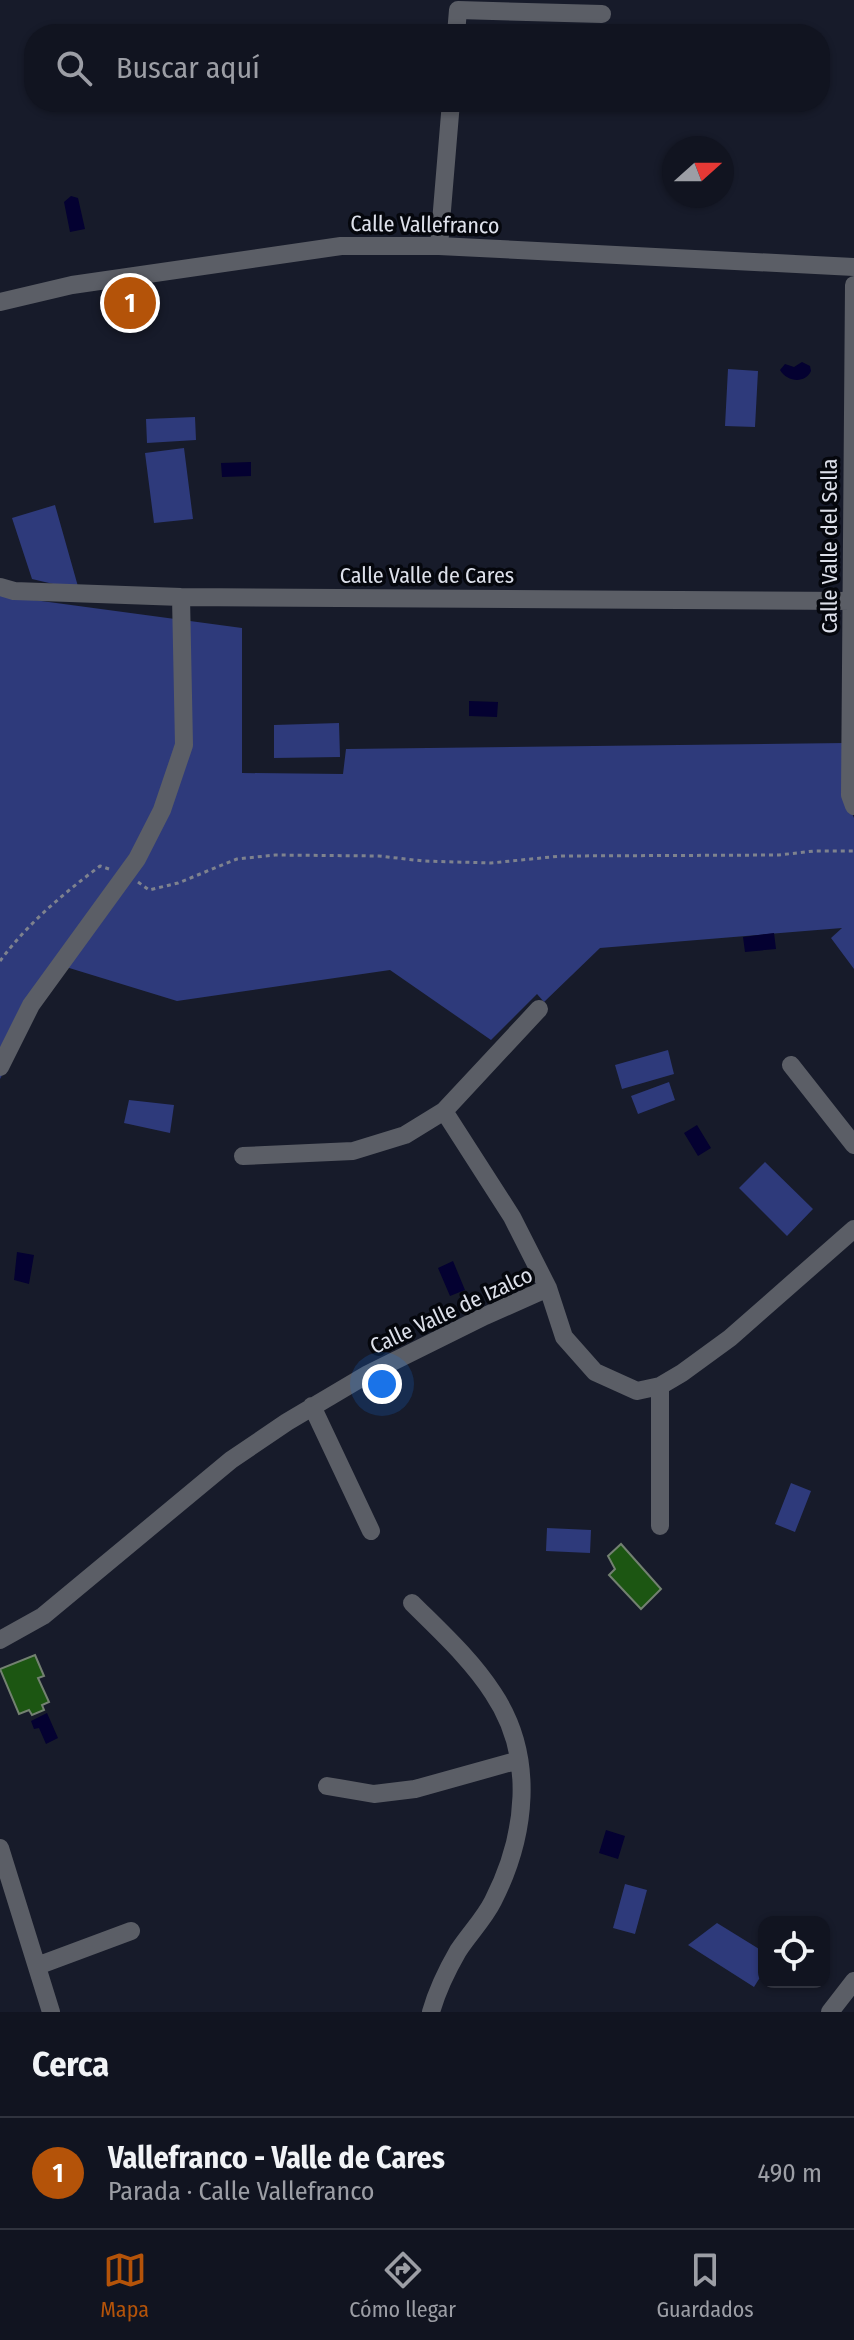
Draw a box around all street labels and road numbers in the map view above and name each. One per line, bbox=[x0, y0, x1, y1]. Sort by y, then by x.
street label: Calle Vallefranco bbox=[350, 210, 500, 239]
street label: Calle Valle del Sella bbox=[816, 458, 843, 634]
street label: Calle Valle de Cares bbox=[340, 562, 514, 589]
street label: Calle Valle de Izalco bbox=[366, 1261, 537, 1360]

